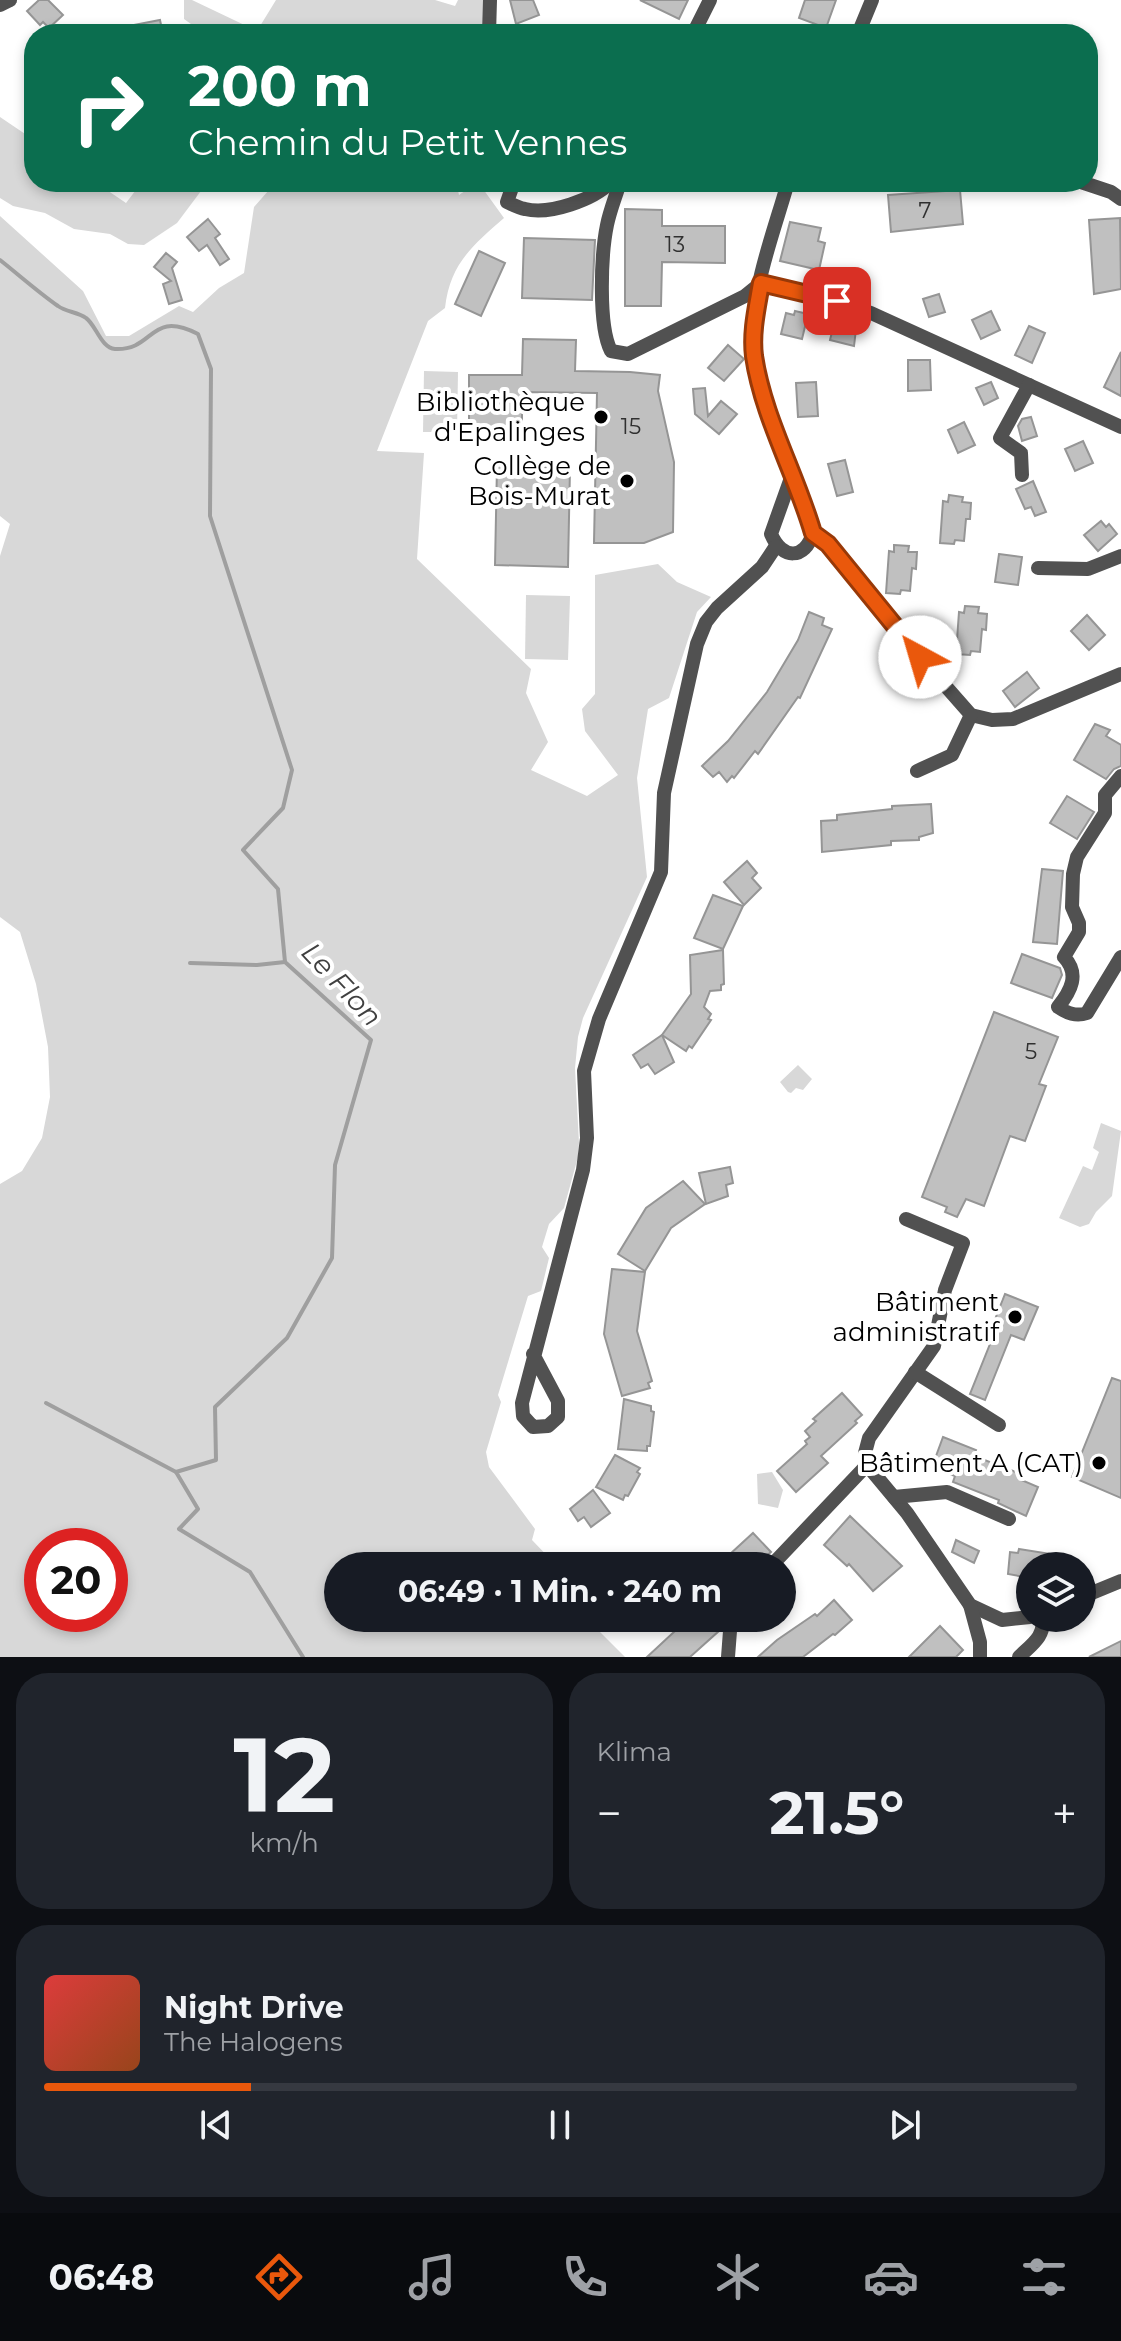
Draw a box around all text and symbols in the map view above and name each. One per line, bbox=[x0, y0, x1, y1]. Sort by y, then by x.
text: 200 m bbox=[188, 52, 372, 120]
icon: right bbox=[56, 56, 160, 160]
text: Chemin du Petit Vennes bbox=[188, 120, 627, 164]
house number: 7 bbox=[919, 197, 932, 224]
house number: 13 bbox=[665, 231, 685, 258]
pin bbox=[803, 267, 871, 335]
icon: arrive bbox=[815, 279, 859, 323]
place label: Bibliothèque d'Epalinges bbox=[416, 386, 585, 448]
marker: Bibliothèque d'Epalinges bbox=[592, 408, 610, 426]
house number: 15 bbox=[621, 413, 641, 440]
place label: Collège de Bois-Murat bbox=[468, 450, 611, 512]
marker: Collège de Bois-Murat bbox=[618, 472, 636, 490]
position arrow bbox=[878, 615, 962, 699]
water label: Le Flon bbox=[295, 935, 389, 1033]
house number: 5 bbox=[1025, 1038, 1037, 1065]
place label: Bâtiment administratif bbox=[833, 1286, 1000, 1348]
marker: Bâtiment administratif bbox=[1006, 1308, 1024, 1326]
place label: Bâtiment A (CAT) bbox=[859, 1447, 1083, 1479]
marker: Bâtiment A (CAT) bbox=[1090, 1454, 1108, 1472]
speed limit sign: 20 bbox=[24, 1528, 128, 1632]
map controls bbox=[1016, 1552, 1096, 1632]
button: layers bbox=[1016, 1552, 1096, 1632]
text: 06:49 · 1 Min. · 240 m bbox=[398, 1573, 722, 1610]
text: 12 bbox=[233, 1711, 335, 1838]
text: Klima bbox=[597, 1736, 672, 1768]
text: 21.5° bbox=[769, 1776, 904, 1849]
text: − bbox=[597, 1786, 622, 1840]
text: + bbox=[1052, 1786, 1077, 1840]
text: km/h bbox=[250, 1827, 319, 1859]
text: Night Drive bbox=[164, 1989, 344, 2026]
text: The Halogens bbox=[164, 2026, 343, 2058]
icon: previous bbox=[194, 2103, 238, 2147]
icon: pause bbox=[538, 2103, 582, 2147]
icon: next bbox=[883, 2103, 927, 2147]
icon: directions bbox=[251, 2249, 307, 2305]
icon: music bbox=[404, 2249, 460, 2305]
icon: phone bbox=[557, 2249, 613, 2305]
icon: climate bbox=[710, 2249, 766, 2305]
icon: car bbox=[863, 2249, 919, 2305]
icon: filters bbox=[1016, 2249, 1072, 2305]
text: 06:48 bbox=[49, 2255, 154, 2299]

